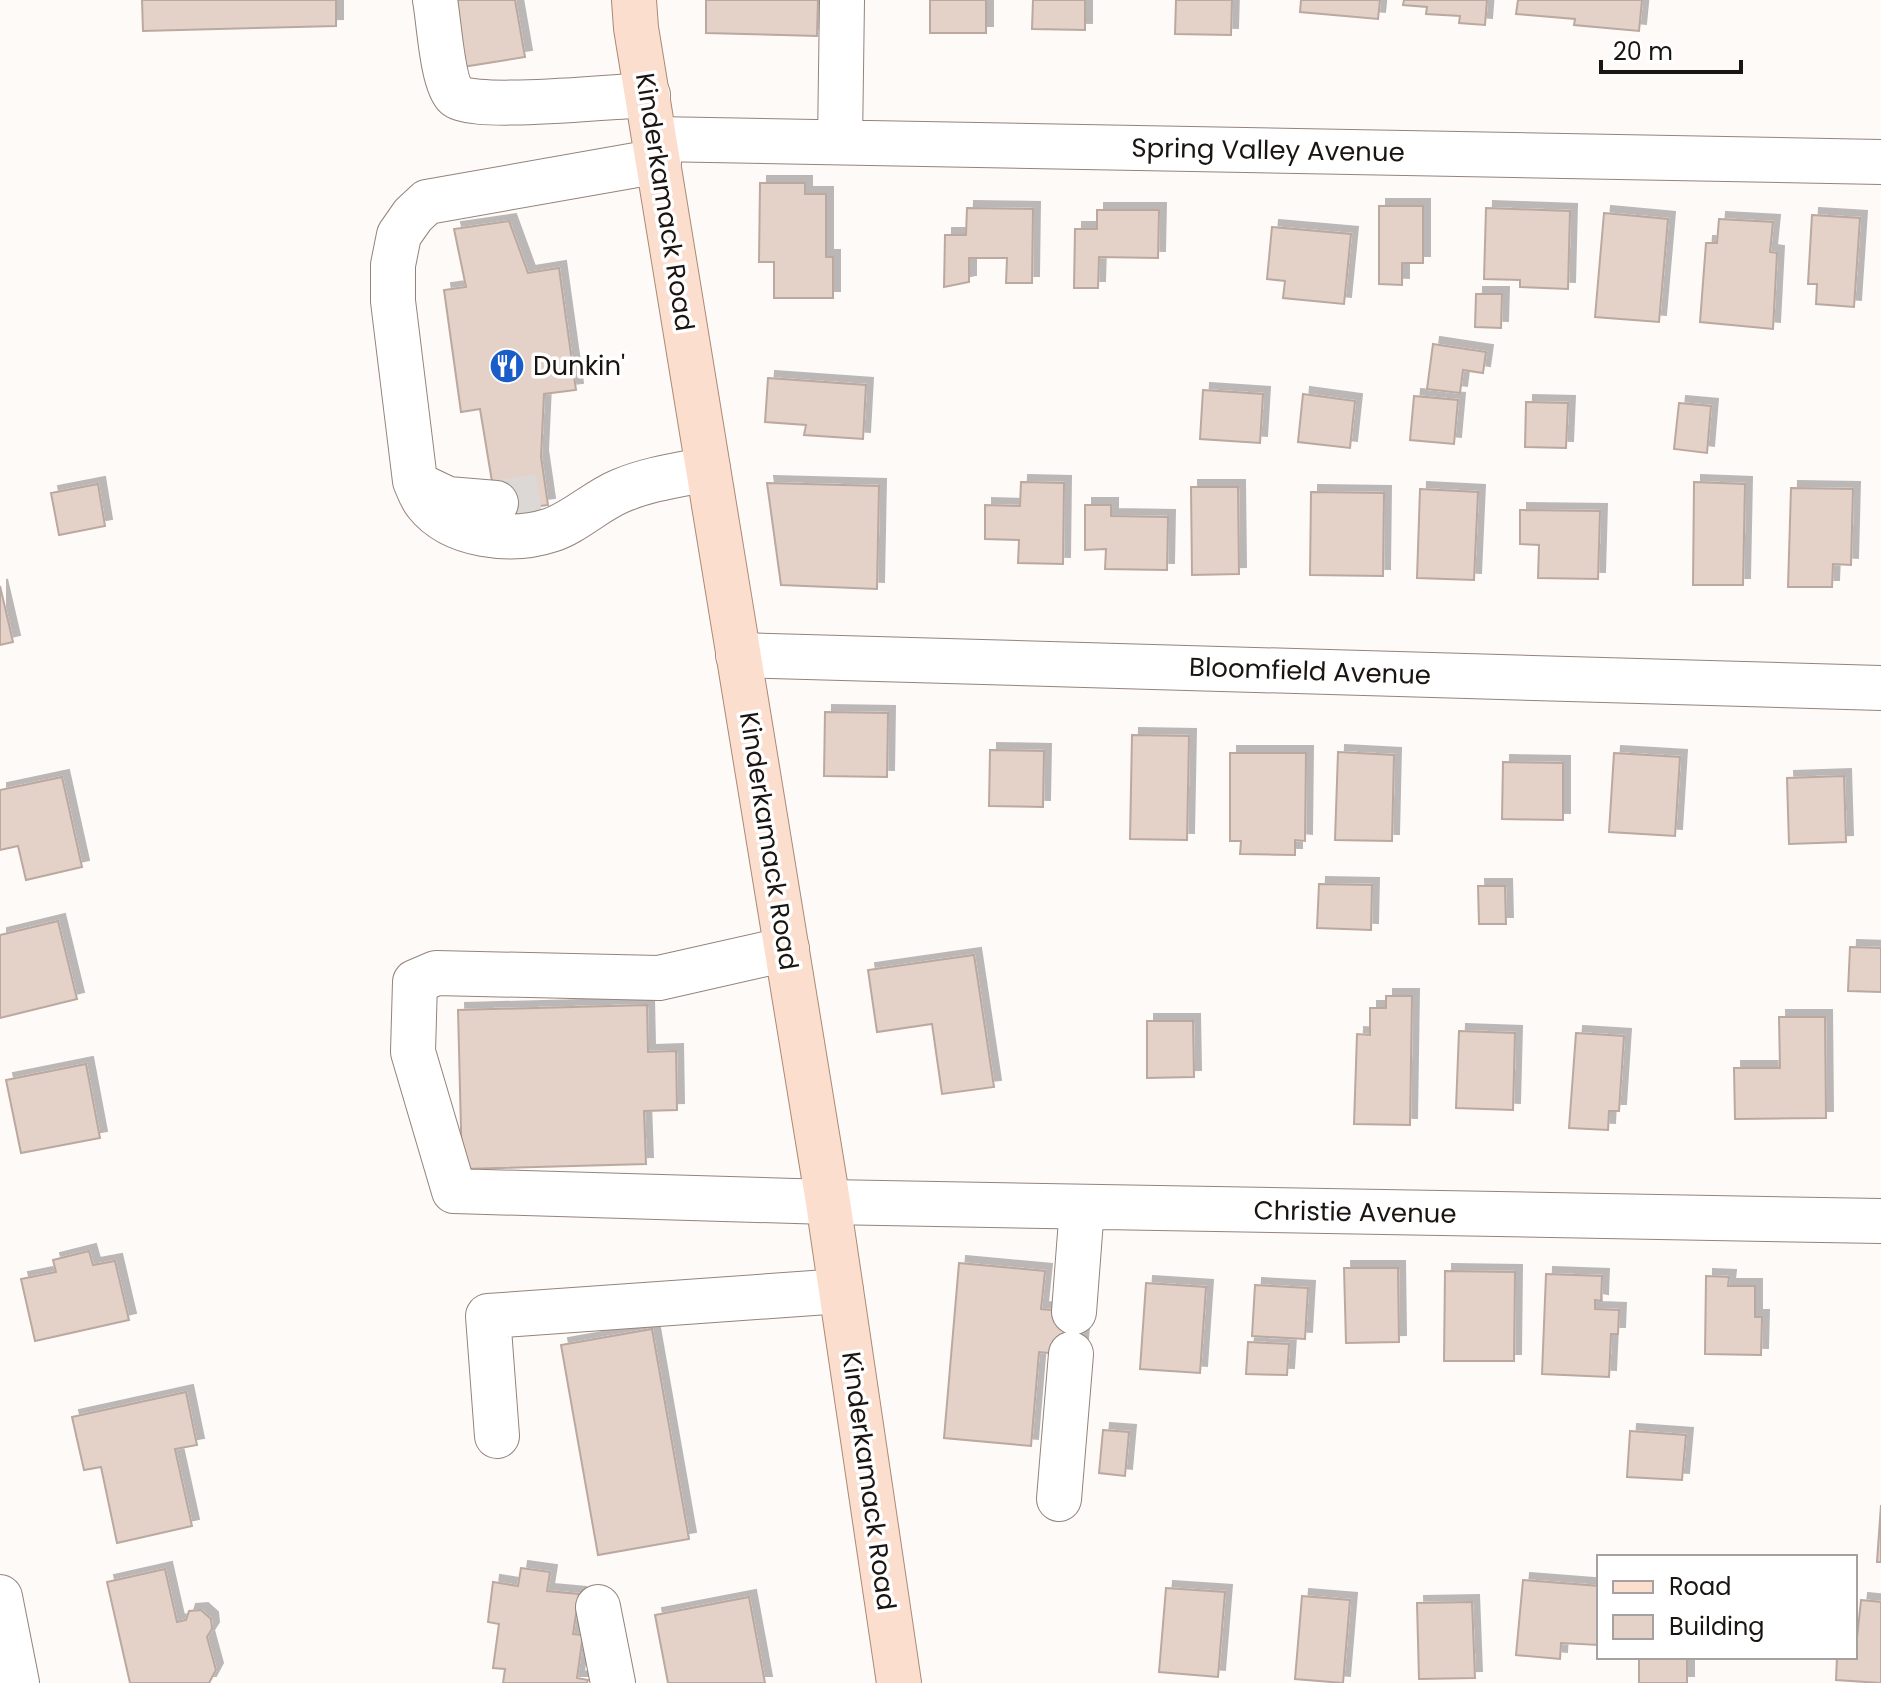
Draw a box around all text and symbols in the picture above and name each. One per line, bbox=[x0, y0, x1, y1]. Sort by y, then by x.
scale bar bbox=[1601, 24, 1741, 74]
text: 20 m bbox=[1613, 35, 1673, 68]
street label: Kinderkamack Road bbox=[627, 70, 703, 334]
street label: Spring Valley Avenue bbox=[1131, 130, 1405, 170]
restaurant icon: Dunkin' bbox=[488, 347, 526, 385]
place label: Dunkin' bbox=[533, 348, 625, 384]
street label: Bloomfield Avenue bbox=[1188, 649, 1432, 693]
street label: Kinderkamack Road bbox=[731, 709, 807, 973]
street label: Christie Avenue bbox=[1253, 1192, 1457, 1232]
street label: Kinderkamack Road bbox=[833, 1349, 905, 1613]
legend bbox=[1597, 1555, 1857, 1659]
text: Road bbox=[1669, 1570, 1731, 1603]
text: Building bbox=[1669, 1610, 1765, 1643]

